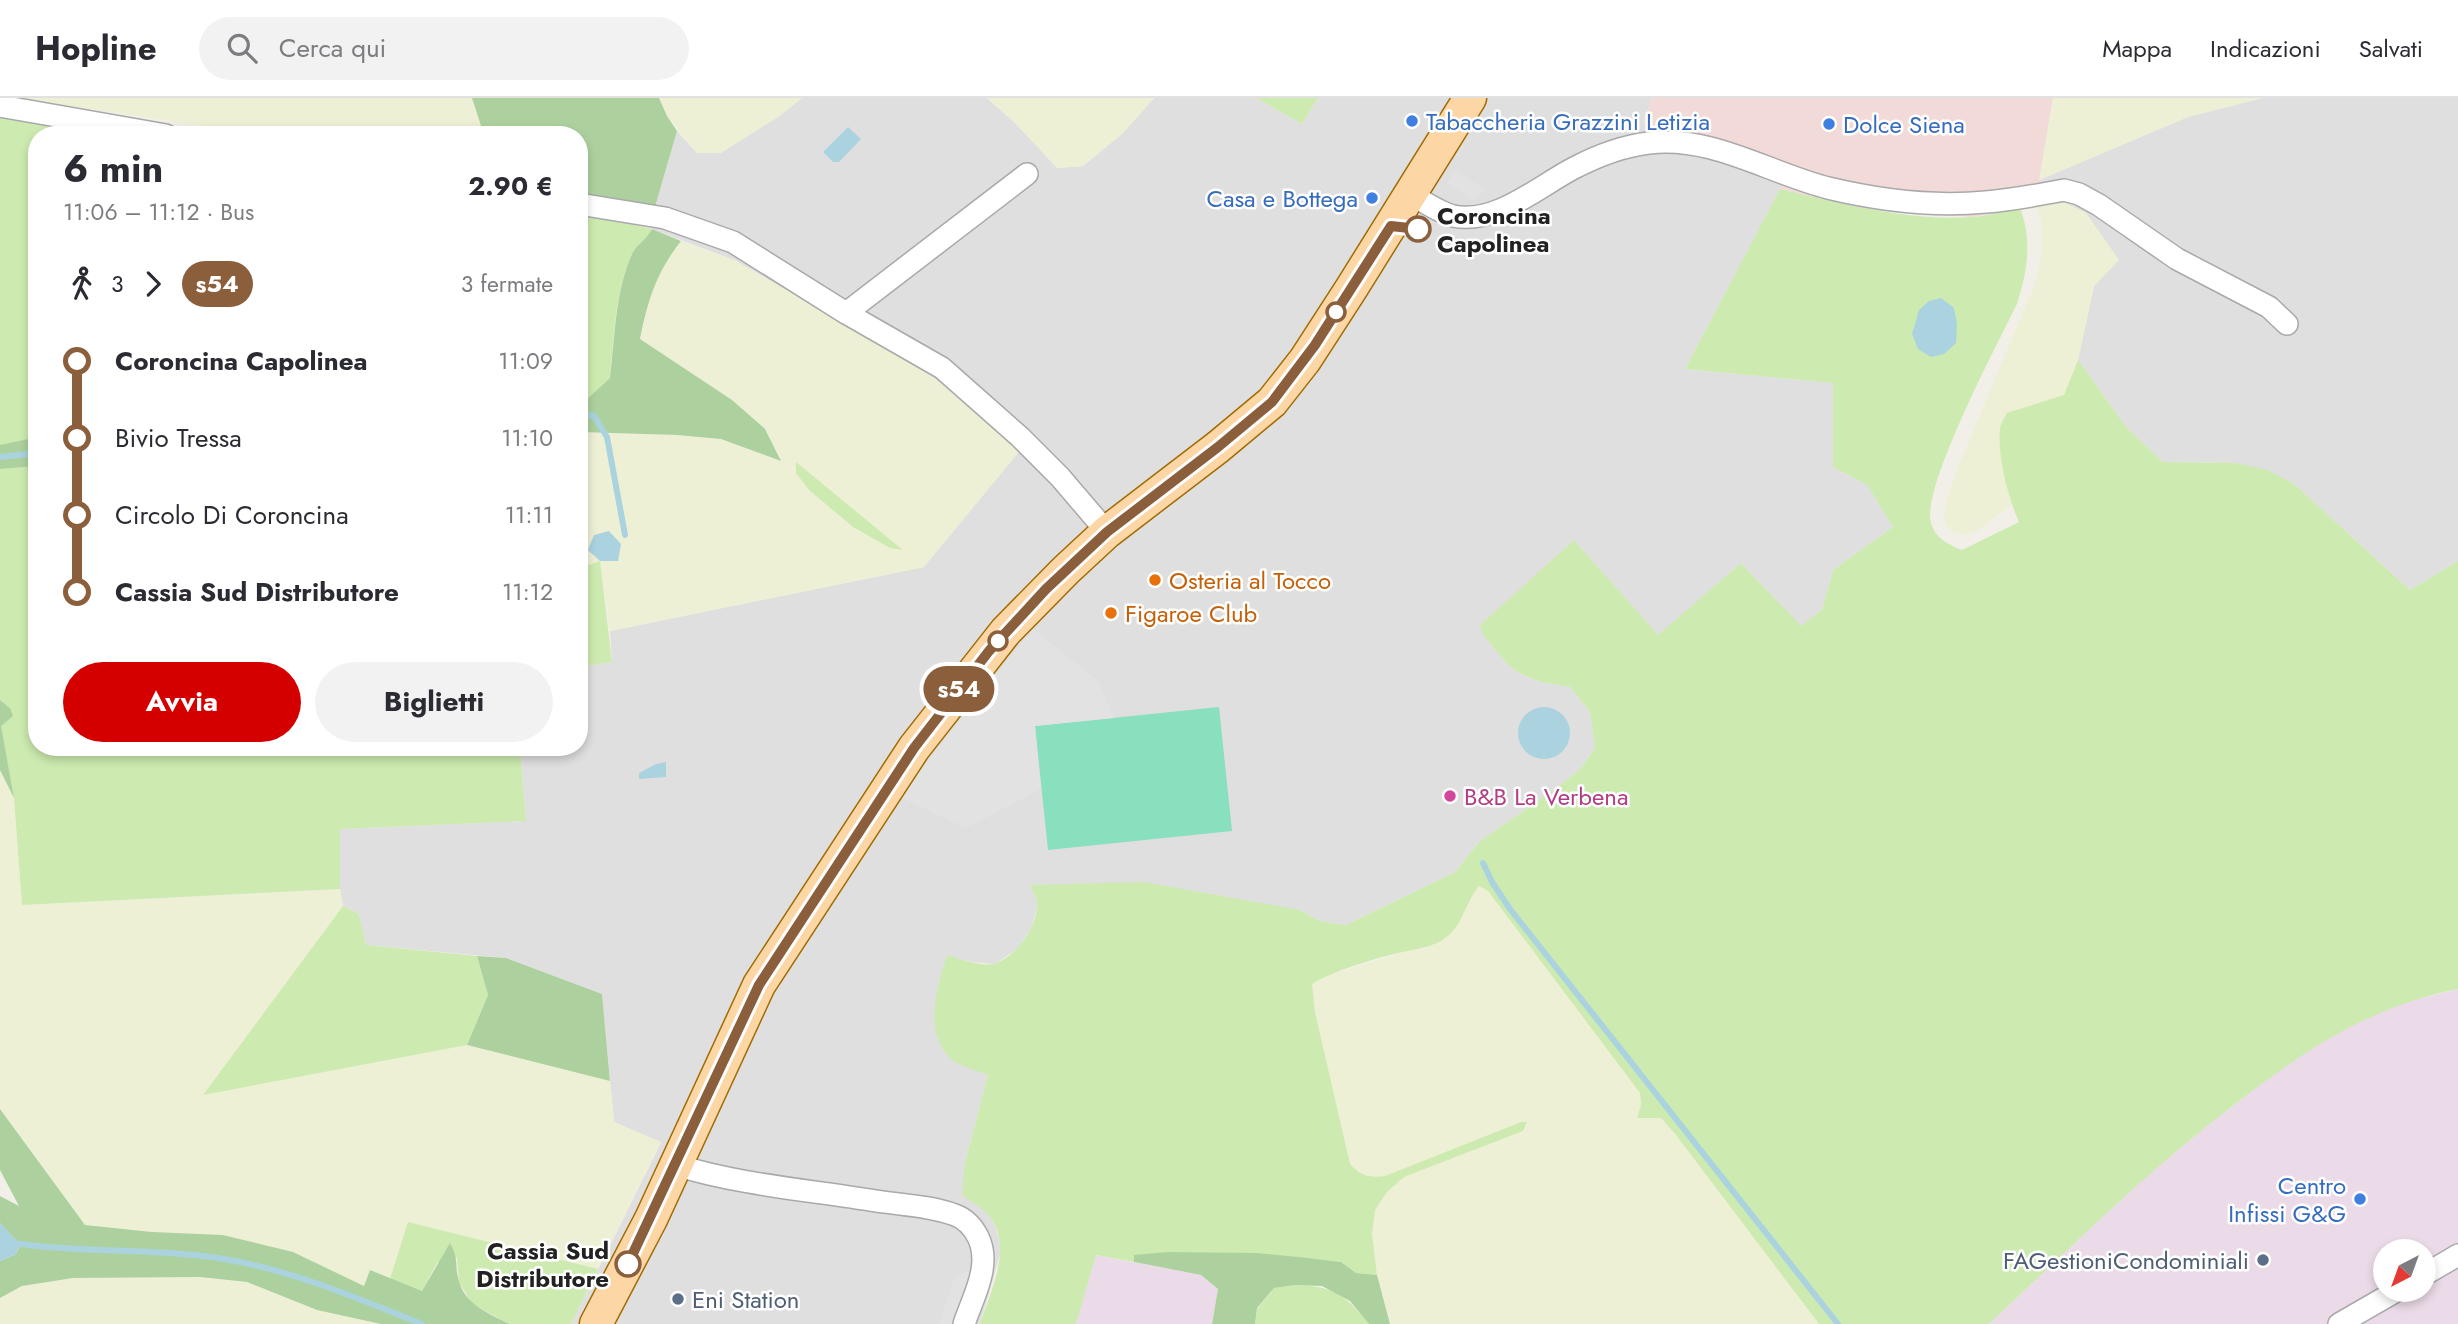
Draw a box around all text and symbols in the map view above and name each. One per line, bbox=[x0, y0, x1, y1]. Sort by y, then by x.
search box bbox=[199, 17, 689, 80]
text: Hopline bbox=[35, 25, 157, 72]
icon: search bbox=[223, 29, 261, 67]
text: Cerca qui bbox=[279, 29, 386, 67]
text: Mappa bbox=[2102, 31, 2172, 66]
text: Indicazioni bbox=[2210, 31, 2321, 66]
text: Salvati bbox=[2359, 31, 2423, 66]
place label: Tabaccheria Grazzini Letizia bbox=[1426, 104, 1710, 139]
place label: Dolce Siena bbox=[1843, 107, 1965, 142]
marker: Tabaccheria Grazzini Letizia bbox=[1404, 113, 1420, 129]
marker: Dolce Siena bbox=[1821, 116, 1837, 132]
text: 6 min bbox=[63, 141, 163, 196]
text: 2.90 € bbox=[468, 167, 553, 205]
place label: Casa e Bottega bbox=[1206, 181, 1358, 216]
marker: Casa e Bottega bbox=[1364, 190, 1380, 206]
text: 11:06 – 11:12 · Bus bbox=[63, 195, 254, 229]
place label: Coroncina Capolinea bbox=[1437, 198, 1551, 261]
marker: Coroncina Capolinea bbox=[1405, 216, 1431, 242]
icon: walk bbox=[63, 265, 101, 303]
icon: forward bbox=[134, 265, 172, 303]
text: s54 bbox=[196, 266, 239, 301]
text: 3 bbox=[111, 267, 124, 301]
text: 3 fermate bbox=[461, 267, 553, 301]
unlabelled marker bbox=[1326, 302, 1346, 322]
text: Coroncina Capolinea bbox=[115, 342, 368, 380]
text: 11:09 bbox=[498, 344, 553, 378]
text: Bivio Tressa bbox=[115, 419, 242, 457]
text: 11:10 bbox=[501, 421, 553, 455]
text: Circolo Di Coroncina bbox=[115, 496, 349, 534]
text: 11:11 bbox=[505, 498, 553, 532]
place label: Osteria al Tocco bbox=[1169, 563, 1331, 598]
marker: Osteria al Tocco bbox=[1147, 572, 1163, 588]
text: Cassia Sud Distributore bbox=[115, 573, 399, 611]
text: 11:12 bbox=[502, 575, 553, 609]
place label: Figaroe Club bbox=[1125, 596, 1257, 631]
marker: Figaroe Club bbox=[1103, 605, 1119, 621]
unlabelled marker bbox=[988, 631, 1008, 651]
button: Avvia bbox=[63, 662, 301, 742]
button: Biglietti bbox=[315, 662, 553, 742]
line badge: s54 bbox=[919, 666, 999, 712]
text: s54 bbox=[937, 671, 981, 706]
place label: B&B La Verbena bbox=[1464, 779, 1628, 814]
marker: B&B La Verbena bbox=[1442, 788, 1458, 804]
place label: Centro Infissi G&G bbox=[2228, 1168, 2346, 1231]
marker: Centro Infissi G&G bbox=[2352, 1191, 2368, 1207]
place label: Cassia Sud Distributore bbox=[476, 1233, 609, 1296]
north arrow bbox=[2373, 1239, 2436, 1302]
map controls bbox=[2373, 1239, 2436, 1302]
place label: FAGestioniCondominiali bbox=[2003, 1243, 2249, 1278]
marker: Cassia Sud Distributore bbox=[615, 1251, 641, 1277]
marker: FAGestioniCondominiali bbox=[2255, 1252, 2271, 1268]
place label: Eni Station bbox=[692, 1282, 799, 1317]
marker: Eni Station bbox=[670, 1291, 686, 1307]

